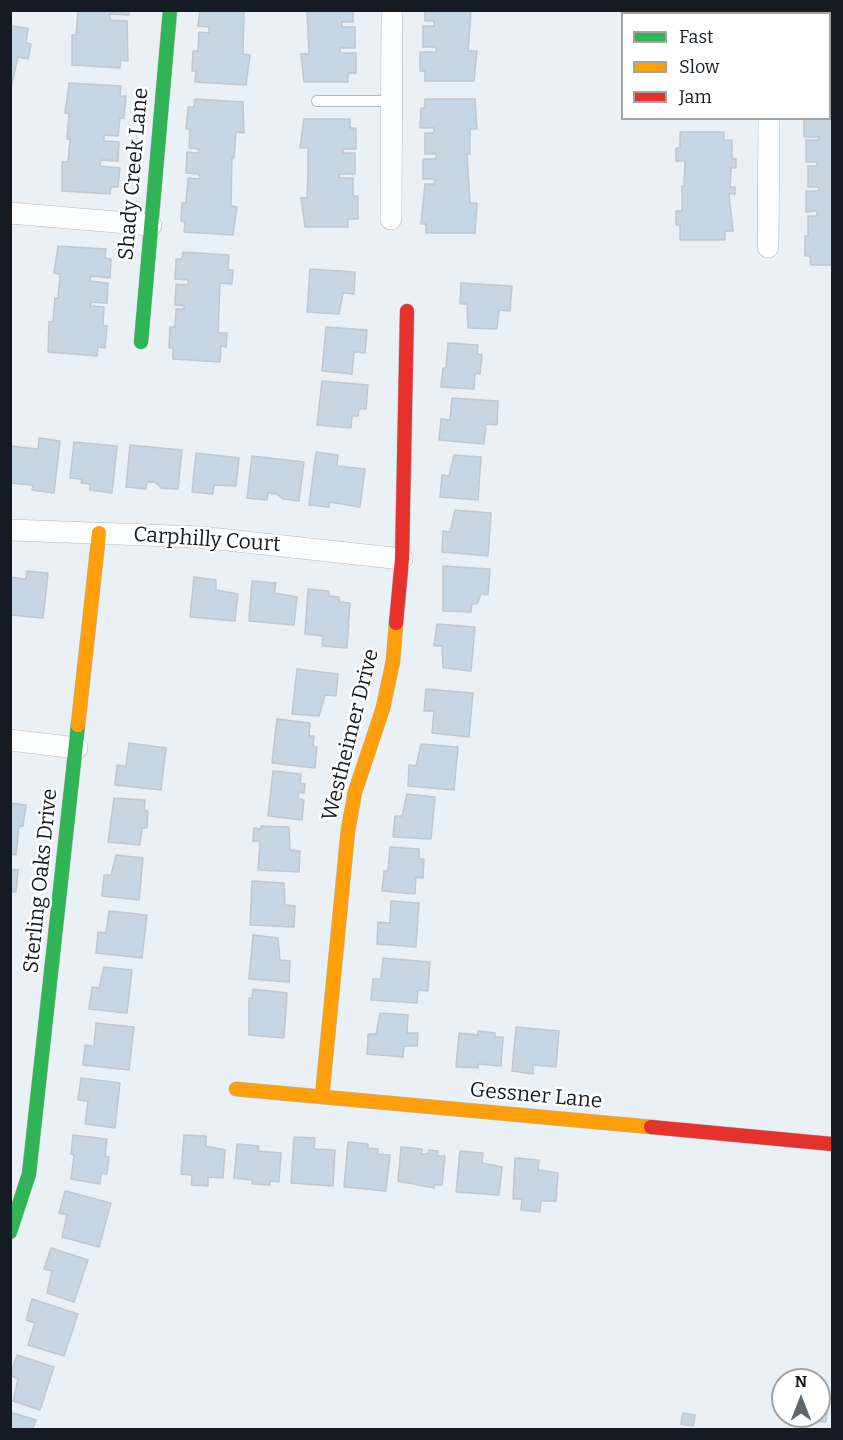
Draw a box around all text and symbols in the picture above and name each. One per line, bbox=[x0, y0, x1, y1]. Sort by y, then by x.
legend bbox=[621, 12, 831, 120]
text: Fast bbox=[679, 26, 714, 48]
text: Slow bbox=[679, 56, 719, 78]
text: Jam bbox=[679, 86, 712, 108]
street label: Shady Creek Lane bbox=[114, 87, 154, 261]
street label: Carphilly Court bbox=[133, 522, 281, 558]
street label: Westheimer Drive bbox=[317, 646, 385, 824]
street label: Sterling Oaks Drive bbox=[19, 787, 63, 975]
street label: Gessner Lane bbox=[469, 1078, 603, 1114]
north arrow bbox=[771, 1368, 831, 1428]
text: N bbox=[795, 1372, 807, 1391]

